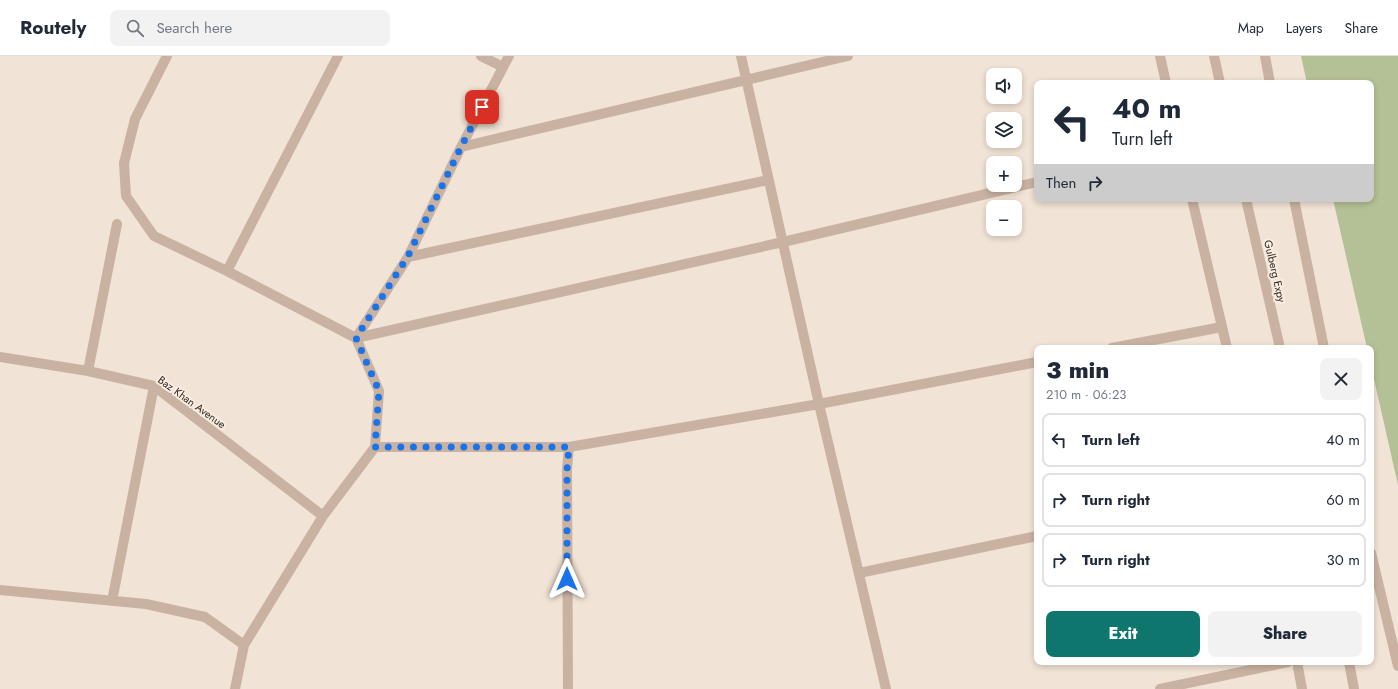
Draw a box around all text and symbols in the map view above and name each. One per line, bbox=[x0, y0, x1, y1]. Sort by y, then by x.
search box bbox=[110, 10, 390, 46]
text: Routely bbox=[20, 14, 86, 41]
icon: search bbox=[124, 17, 146, 39]
text: Search here bbox=[156, 17, 232, 39]
text: Map bbox=[1238, 18, 1264, 38]
text: Layers bbox=[1286, 18, 1322, 38]
text: Share bbox=[1344, 18, 1378, 38]
map controls bbox=[986, 68, 1022, 236]
button: sound bbox=[986, 68, 1022, 104]
text: 40 m bbox=[1112, 88, 1181, 129]
pin bbox=[465, 90, 499, 124]
icon: arrive bbox=[471, 96, 493, 118]
icon: left bbox=[1046, 96, 1098, 148]
button: layers bbox=[986, 112, 1022, 148]
text: Turn left bbox=[1112, 126, 1172, 152]
button: + bbox=[986, 156, 1022, 192]
text: Then bbox=[1046, 172, 1076, 194]
icon: right bbox=[1084, 172, 1106, 194]
button: − bbox=[986, 200, 1022, 236]
street label: Gulberg Expy bbox=[1260, 238, 1290, 304]
text: 3 min bbox=[1046, 352, 1110, 387]
button: close bbox=[1320, 358, 1362, 400]
street label: Baz Khan Avenue bbox=[155, 372, 229, 432]
text: 210 m · 06:23 bbox=[1046, 385, 1126, 404]
icon: left bbox=[1048, 429, 1070, 451]
text: Turn left bbox=[1082, 429, 1140, 451]
text: 40 m bbox=[1326, 429, 1360, 451]
icon: right bbox=[1048, 489, 1070, 511]
text: Turn right bbox=[1082, 489, 1150, 511]
text: 60 m bbox=[1326, 489, 1360, 511]
icon: right bbox=[1048, 549, 1070, 571]
text: Turn right bbox=[1082, 549, 1150, 571]
text: 30 m bbox=[1327, 549, 1360, 571]
position arrow bbox=[546, 558, 588, 600]
button: Exit bbox=[1046, 611, 1200, 657]
button: Share bbox=[1208, 611, 1362, 657]

